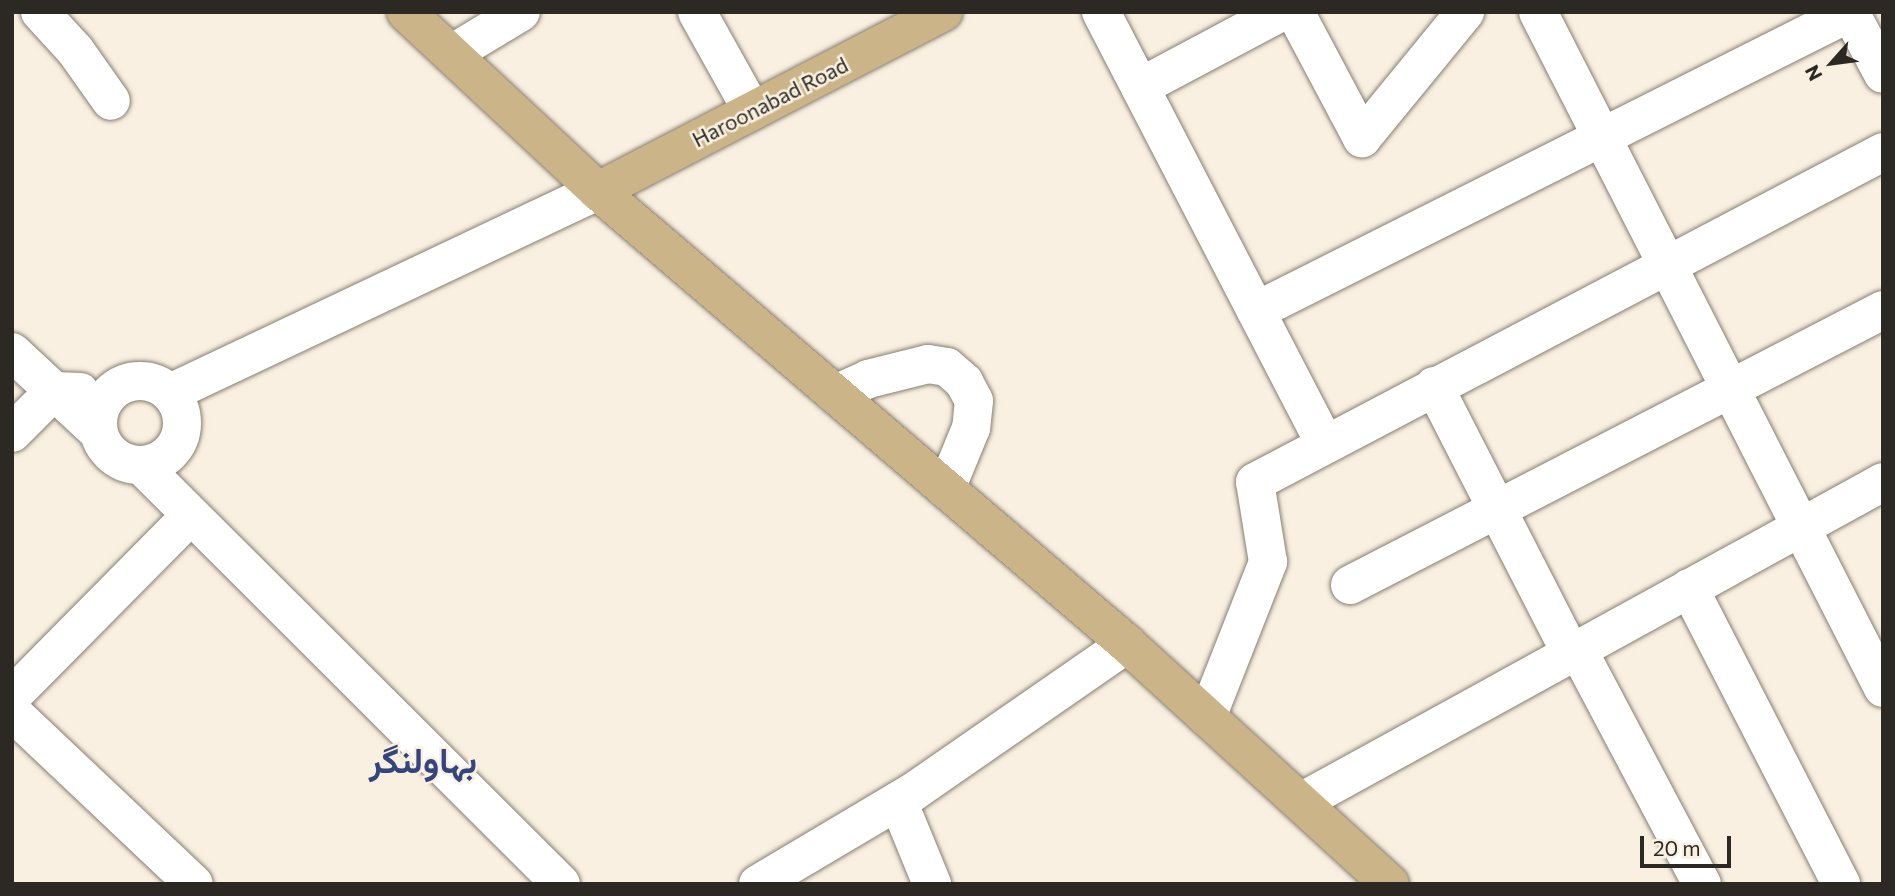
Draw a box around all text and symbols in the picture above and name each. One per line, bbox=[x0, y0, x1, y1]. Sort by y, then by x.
north arrow bbox=[1797, 28, 1867, 98]
street label: Haroonabad Road bbox=[688, 52, 852, 152]
text: N bbox=[1800, 61, 1827, 85]
district label: بہاولنگر bbox=[369, 738, 477, 780]
scale bar bbox=[1643, 822, 1734, 866]
text: 20 m bbox=[1653, 835, 1701, 860]

